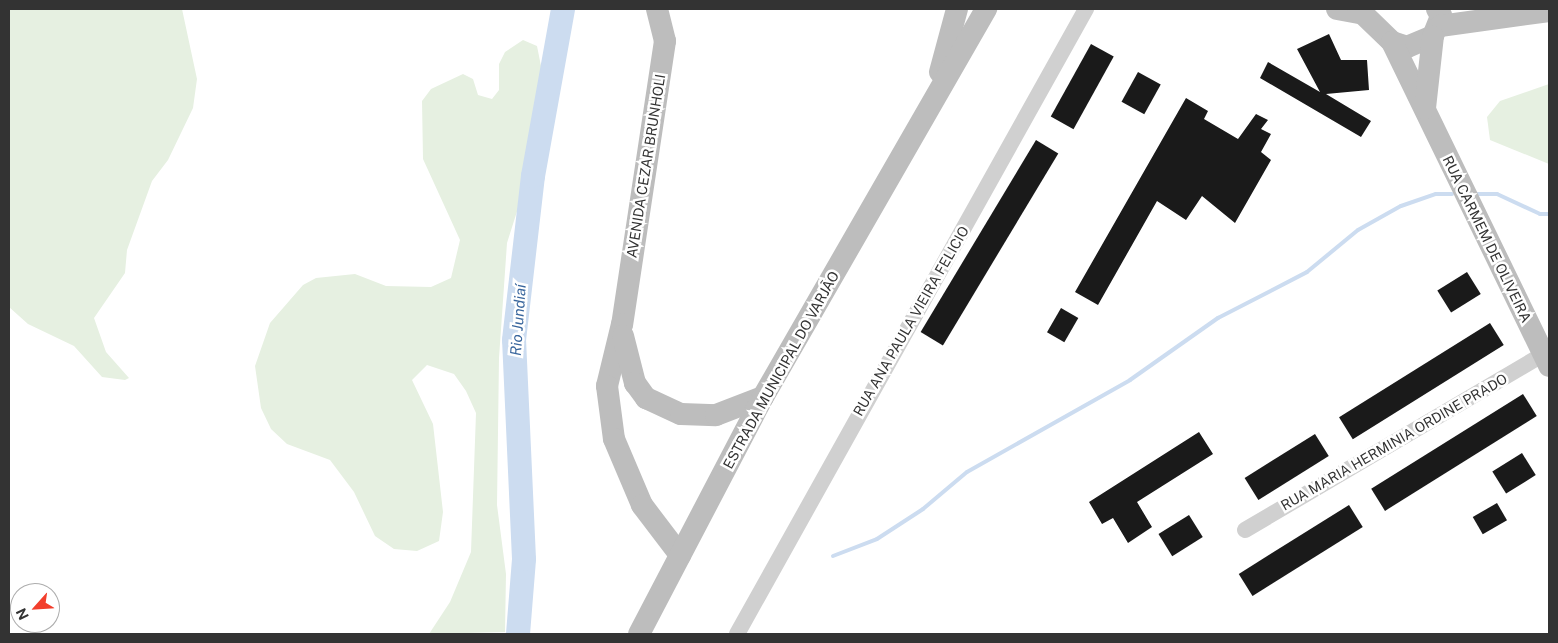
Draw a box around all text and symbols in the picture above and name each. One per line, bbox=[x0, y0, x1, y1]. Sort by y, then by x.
street label: AVENIDA CEZAR BRUNHOLI bbox=[623, 73, 669, 259]
street label: RUA CARMEM DE OLIVEIRA bbox=[1439, 153, 1535, 325]
street label: RUA ANA PAULA VIEIRA FELICIO bbox=[850, 223, 972, 419]
street label: ESTRADA MUNICIPAL DO VARJÃO bbox=[719, 268, 843, 472]
water label: Rio Jundiaí bbox=[507, 284, 529, 356]
street label: RUA MARIA HERMINIA ORDINE PRADO bbox=[1278, 370, 1510, 514]
north arrow bbox=[10, 583, 60, 633]
text: N bbox=[13, 606, 32, 623]

